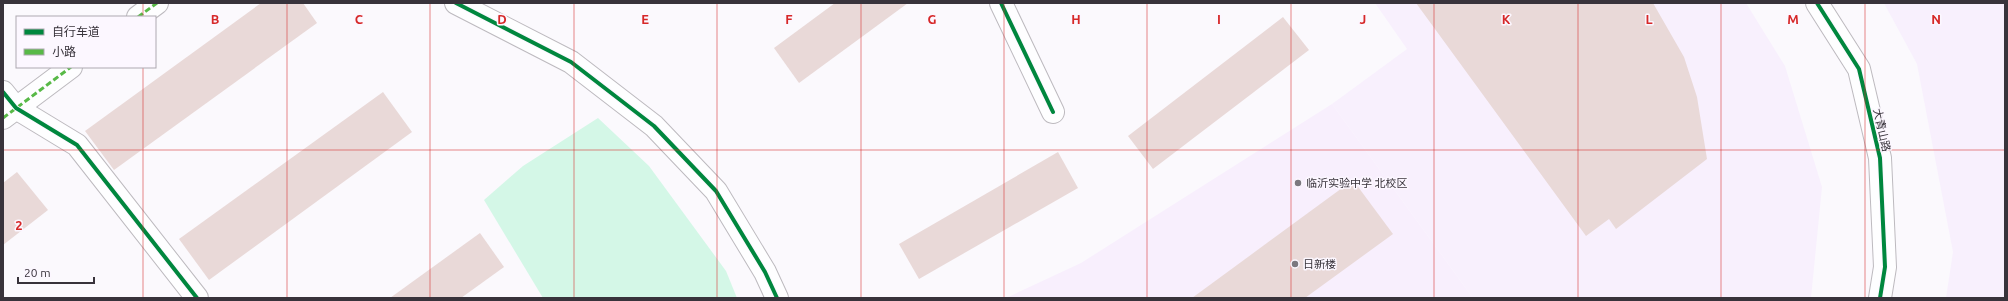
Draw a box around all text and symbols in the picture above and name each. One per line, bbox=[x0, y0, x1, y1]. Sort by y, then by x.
text: B bbox=[211, 12, 220, 26]
text: C bbox=[355, 12, 364, 26]
text: D bbox=[497, 12, 507, 26]
text: E bbox=[641, 12, 649, 26]
text: F bbox=[785, 12, 793, 26]
text: G bbox=[928, 12, 937, 26]
text: H bbox=[1071, 12, 1081, 26]
text: I bbox=[1217, 12, 1221, 26]
text: J bbox=[1360, 12, 1366, 26]
text: K bbox=[1502, 12, 1511, 26]
text: L bbox=[1645, 12, 1653, 26]
text: M bbox=[1787, 12, 1799, 26]
text: N bbox=[1931, 12, 1941, 26]
legend bbox=[16, 16, 156, 68]
text: 自行车道 bbox=[52, 25, 100, 38]
text: 小路 bbox=[52, 45, 76, 58]
street label: 大青山路 bbox=[1871, 107, 1893, 153]
place label: 临沂实验中学 北校区 bbox=[1306, 177, 1408, 189]
marker: 临沂实验中学 北校区 bbox=[1293, 178, 1303, 188]
text: 2 bbox=[15, 218, 23, 232]
place label: 日新楼 bbox=[1303, 258, 1336, 270]
scale bar bbox=[18, 259, 94, 285]
marker: 日新楼 bbox=[1290, 259, 1300, 269]
text: 20 m bbox=[24, 266, 51, 279]

